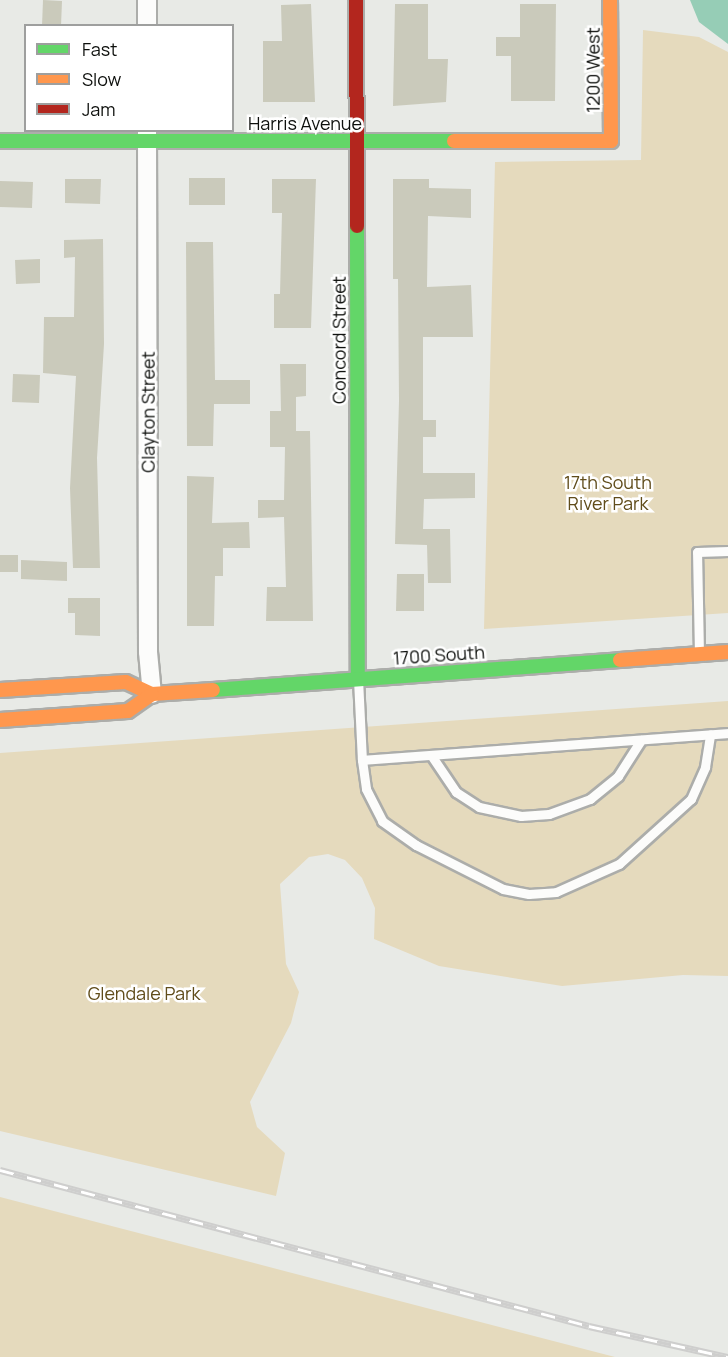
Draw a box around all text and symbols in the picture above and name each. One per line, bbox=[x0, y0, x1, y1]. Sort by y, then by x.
legend bbox=[24, 24, 234, 132]
street label: 1200 West bbox=[582, 27, 604, 113]
text: Fast bbox=[82, 37, 117, 61]
text: Slow bbox=[82, 67, 121, 91]
text: Jam bbox=[82, 97, 116, 121]
street label: Harris Avenue bbox=[248, 112, 362, 134]
street label: Concord Street bbox=[328, 276, 350, 404]
street label: Clayton Street bbox=[137, 351, 159, 473]
park label: 17th South River Park bbox=[564, 472, 652, 514]
street label: 1700 South bbox=[392, 641, 486, 669]
park label: Glendale Park bbox=[88, 982, 200, 1004]

